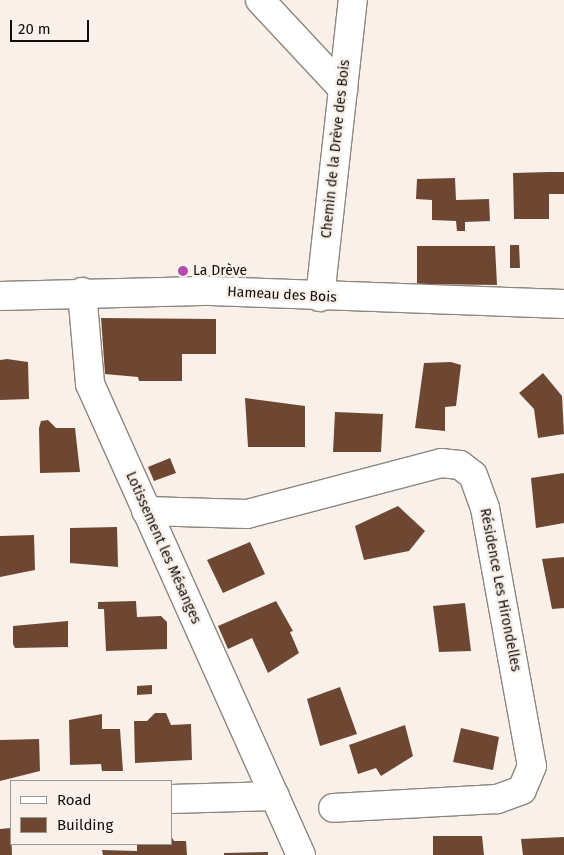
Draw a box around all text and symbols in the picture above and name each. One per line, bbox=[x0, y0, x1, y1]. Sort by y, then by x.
scale bar bbox=[12, 10, 91, 42]
text: 20 m bbox=[18, 20, 51, 38]
street label: Chemin de la Drève des Bois bbox=[318, 59, 354, 239]
place label: La Drève bbox=[193, 263, 247, 279]
marker: La Drève bbox=[177, 265, 189, 277]
street label: Hameau des Bois bbox=[227, 284, 337, 306]
street label: Lotissement les Mésanges bbox=[122, 469, 204, 627]
street label: Résidence Les Hirondelles bbox=[476, 507, 524, 673]
legend bbox=[10, 780, 172, 845]
text: Road bbox=[57, 791, 92, 809]
text: Building bbox=[57, 816, 113, 834]

